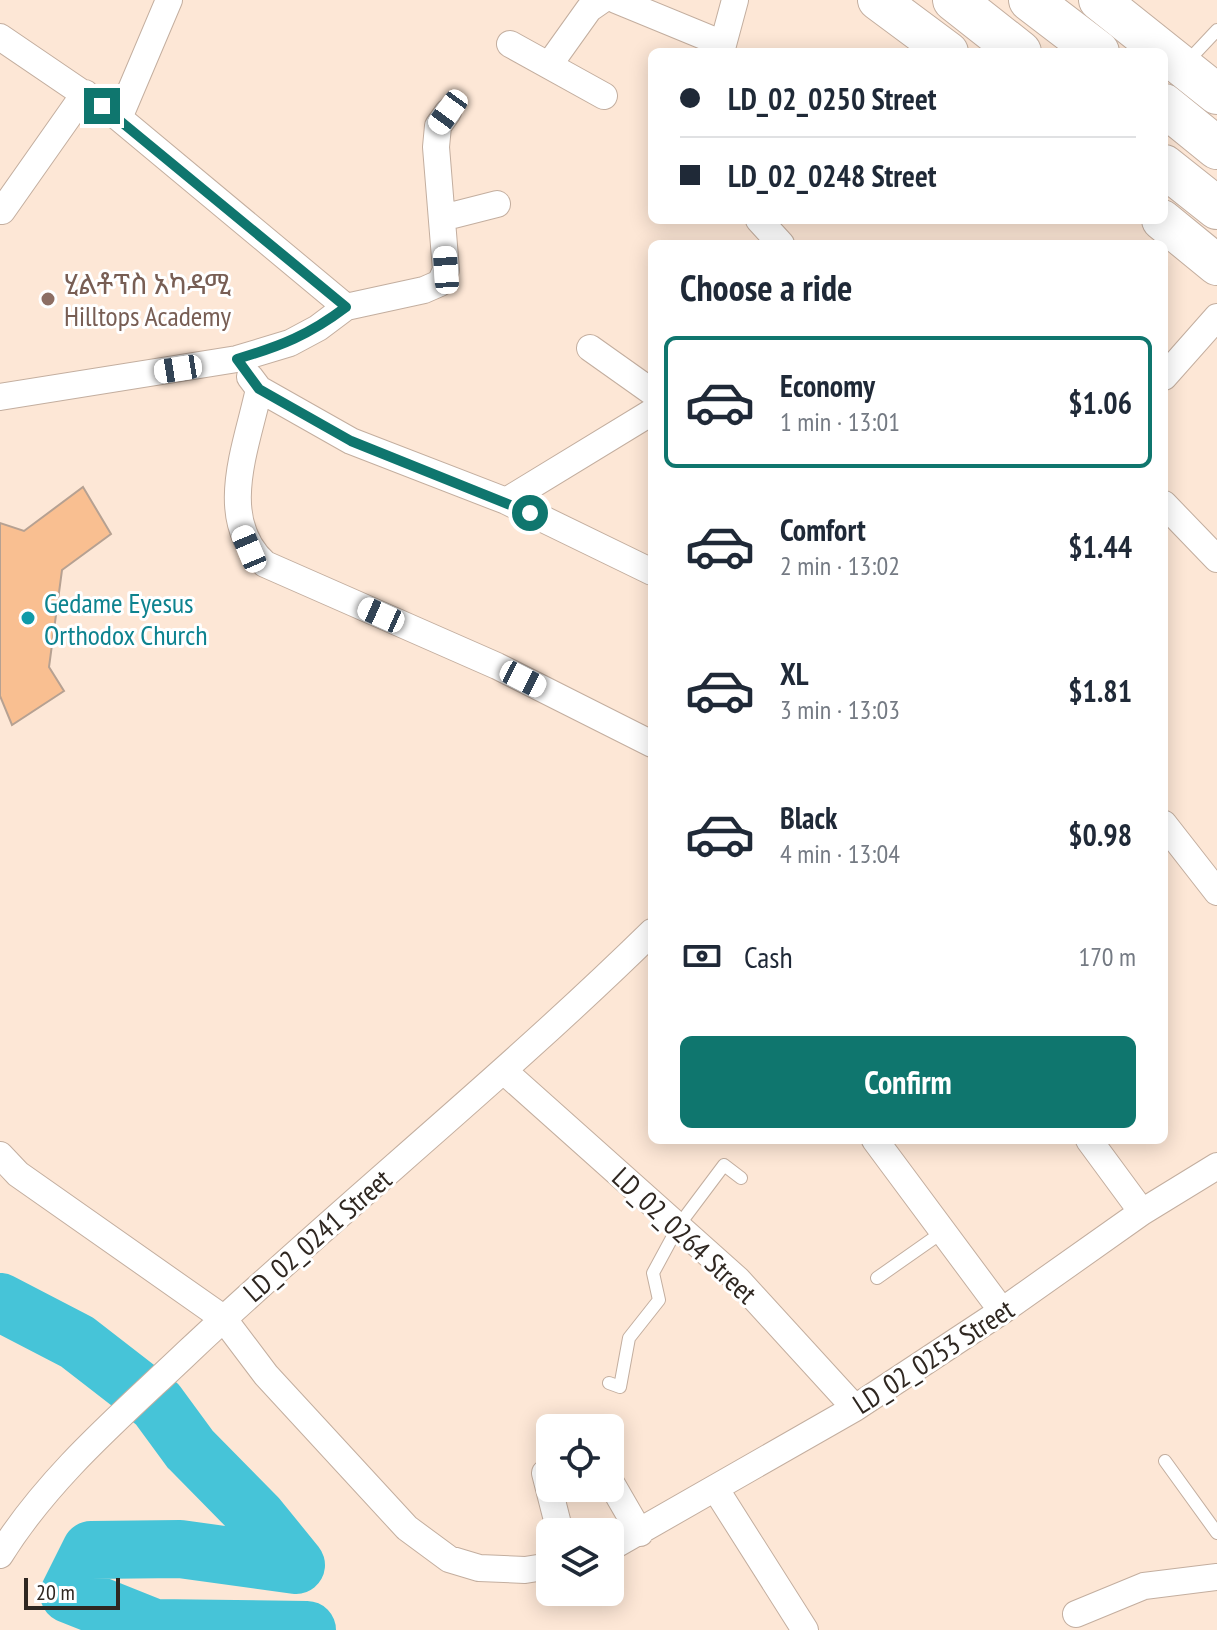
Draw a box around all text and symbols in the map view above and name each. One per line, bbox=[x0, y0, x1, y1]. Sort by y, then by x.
text: LD_02_0250 Street bbox=[728, 79, 937, 118]
car bbox=[424, 86, 472, 138]
route end bbox=[84, 88, 120, 124]
text: LD_02_0248 Street bbox=[728, 156, 937, 195]
car bbox=[432, 245, 460, 295]
text: Choose a ride bbox=[680, 264, 852, 311]
place label: ሂልቶፕስ አካዳሚ Hilltops Academy bbox=[64, 265, 232, 334]
marker: ሂልቶፕስ አካዳሚ Hilltops Academy bbox=[39, 290, 57, 308]
car bbox=[152, 353, 204, 385]
icon: car bbox=[684, 366, 756, 438]
text: Economy bbox=[780, 366, 875, 405]
text: $1.06 bbox=[1068, 383, 1132, 422]
text: 1 min · 13:01 bbox=[780, 405, 900, 438]
route start bbox=[512, 495, 548, 531]
icon: car bbox=[684, 510, 756, 582]
text: Comfort bbox=[780, 510, 866, 549]
car bbox=[229, 522, 269, 576]
text: $1.44 bbox=[1068, 527, 1132, 566]
text: 2 min · 13:02 bbox=[780, 549, 900, 582]
place label: Gedame Eyesus Orthodox Church bbox=[44, 584, 208, 653]
car bbox=[354, 594, 408, 636]
marker: Gedame Eyesus Orthodox Church bbox=[19, 609, 37, 627]
icon: car bbox=[684, 654, 756, 726]
text: XL bbox=[780, 654, 809, 693]
car bbox=[496, 657, 550, 701]
text: $1.81 bbox=[1068, 671, 1132, 710]
text: 3 min · 13:03 bbox=[780, 693, 900, 726]
icon: car bbox=[684, 798, 756, 870]
text: Black bbox=[780, 798, 837, 837]
text: $0.98 bbox=[1068, 815, 1132, 854]
text: 4 min · 13:04 bbox=[780, 837, 900, 870]
icon: cash bbox=[680, 934, 724, 978]
text: Cash bbox=[744, 937, 793, 976]
text: 170 m bbox=[1078, 940, 1136, 973]
button: Confirm bbox=[680, 1036, 1136, 1128]
street label: LD_02_0264 Street bbox=[605, 1159, 765, 1312]
street label: LD_02_0241 Street bbox=[235, 1160, 399, 1309]
street label: LD_02_0253 Street bbox=[846, 1290, 1021, 1422]
map controls bbox=[536, 1414, 624, 1606]
button: locate bbox=[536, 1414, 624, 1502]
button: layers bbox=[536, 1518, 624, 1606]
scale bar bbox=[24, 1574, 120, 1610]
text: 20 m bbox=[36, 1578, 75, 1606]

